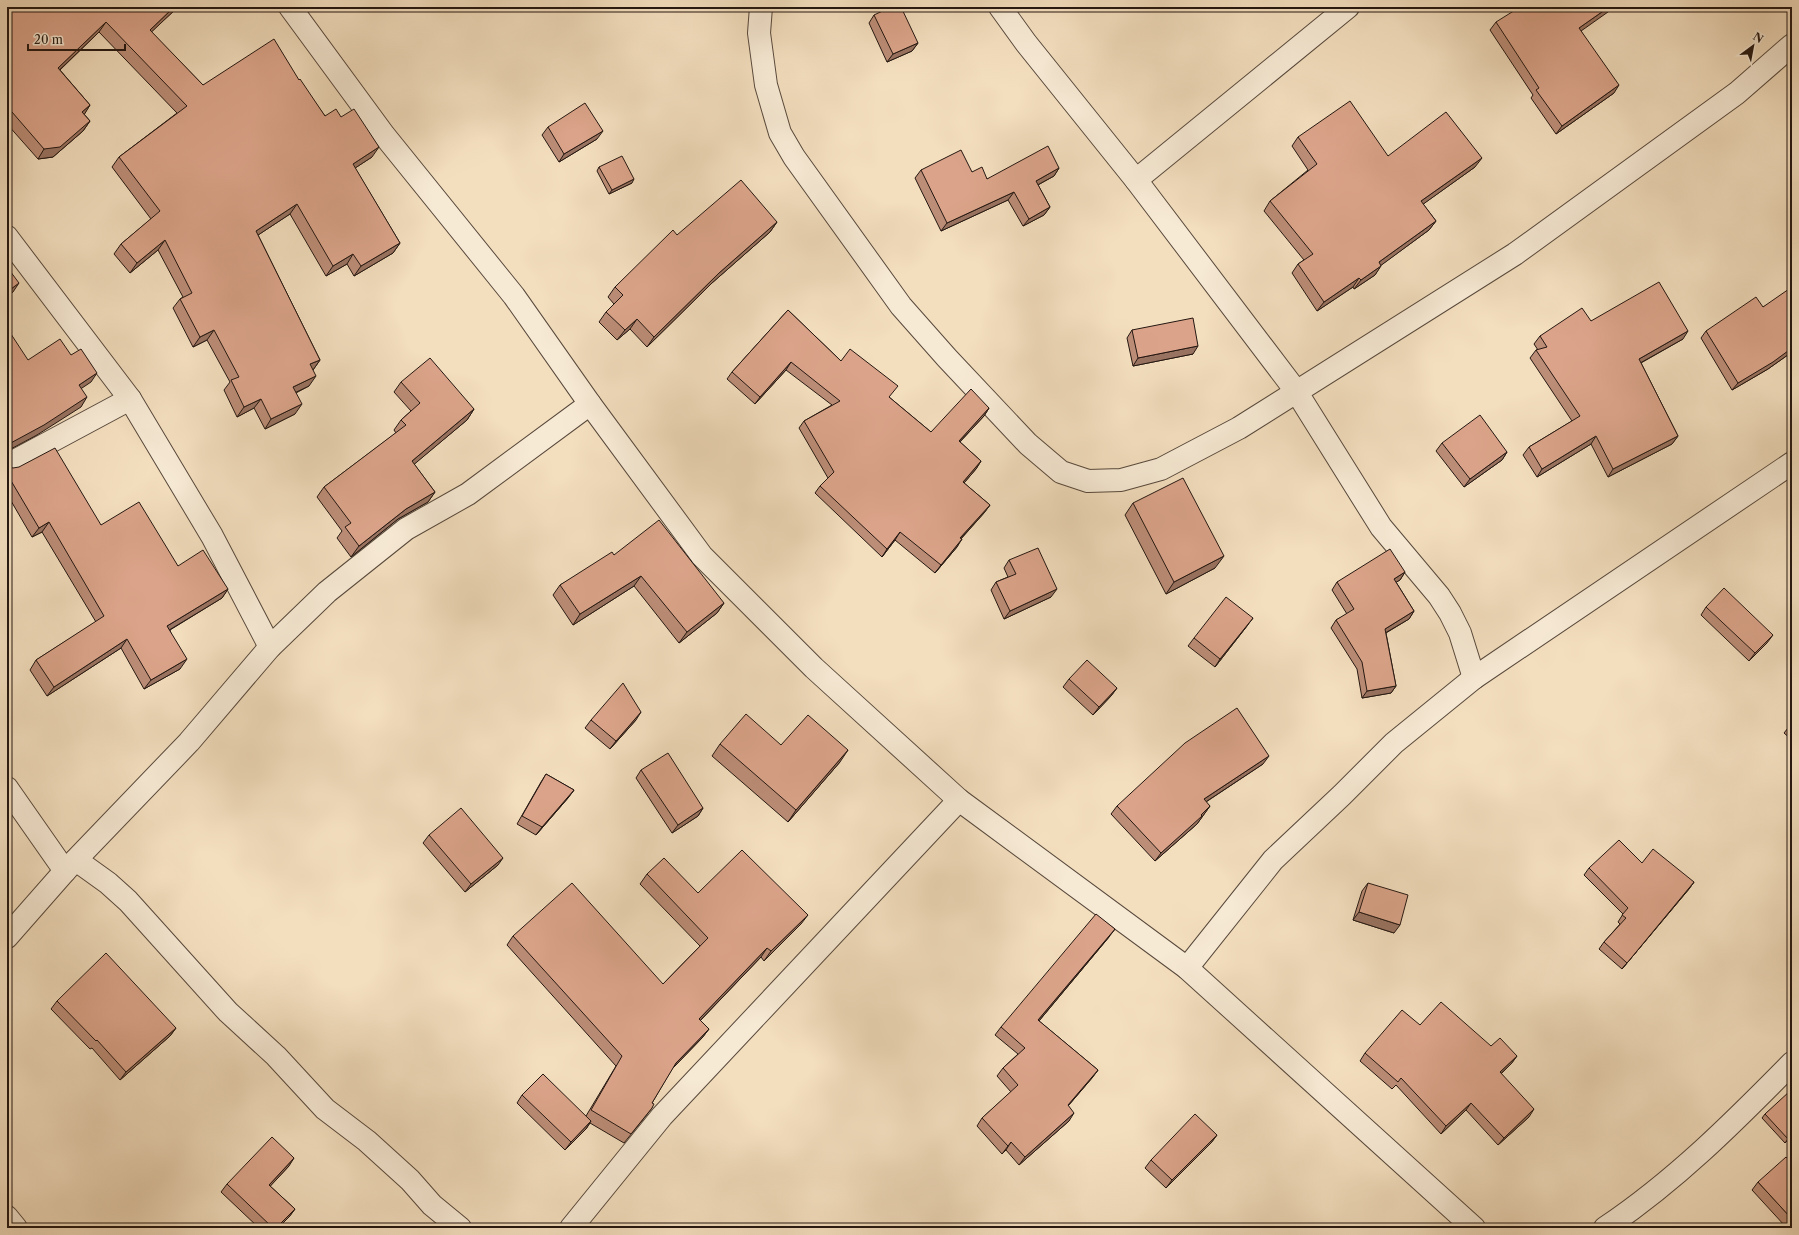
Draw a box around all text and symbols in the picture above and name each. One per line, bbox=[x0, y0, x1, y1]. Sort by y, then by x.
scale bar bbox=[28, 26, 125, 52]
north arrow bbox=[1733, 26, 1773, 66]
text: N bbox=[1751, 29, 1766, 46]
text: 20 m bbox=[34, 32, 63, 47]

